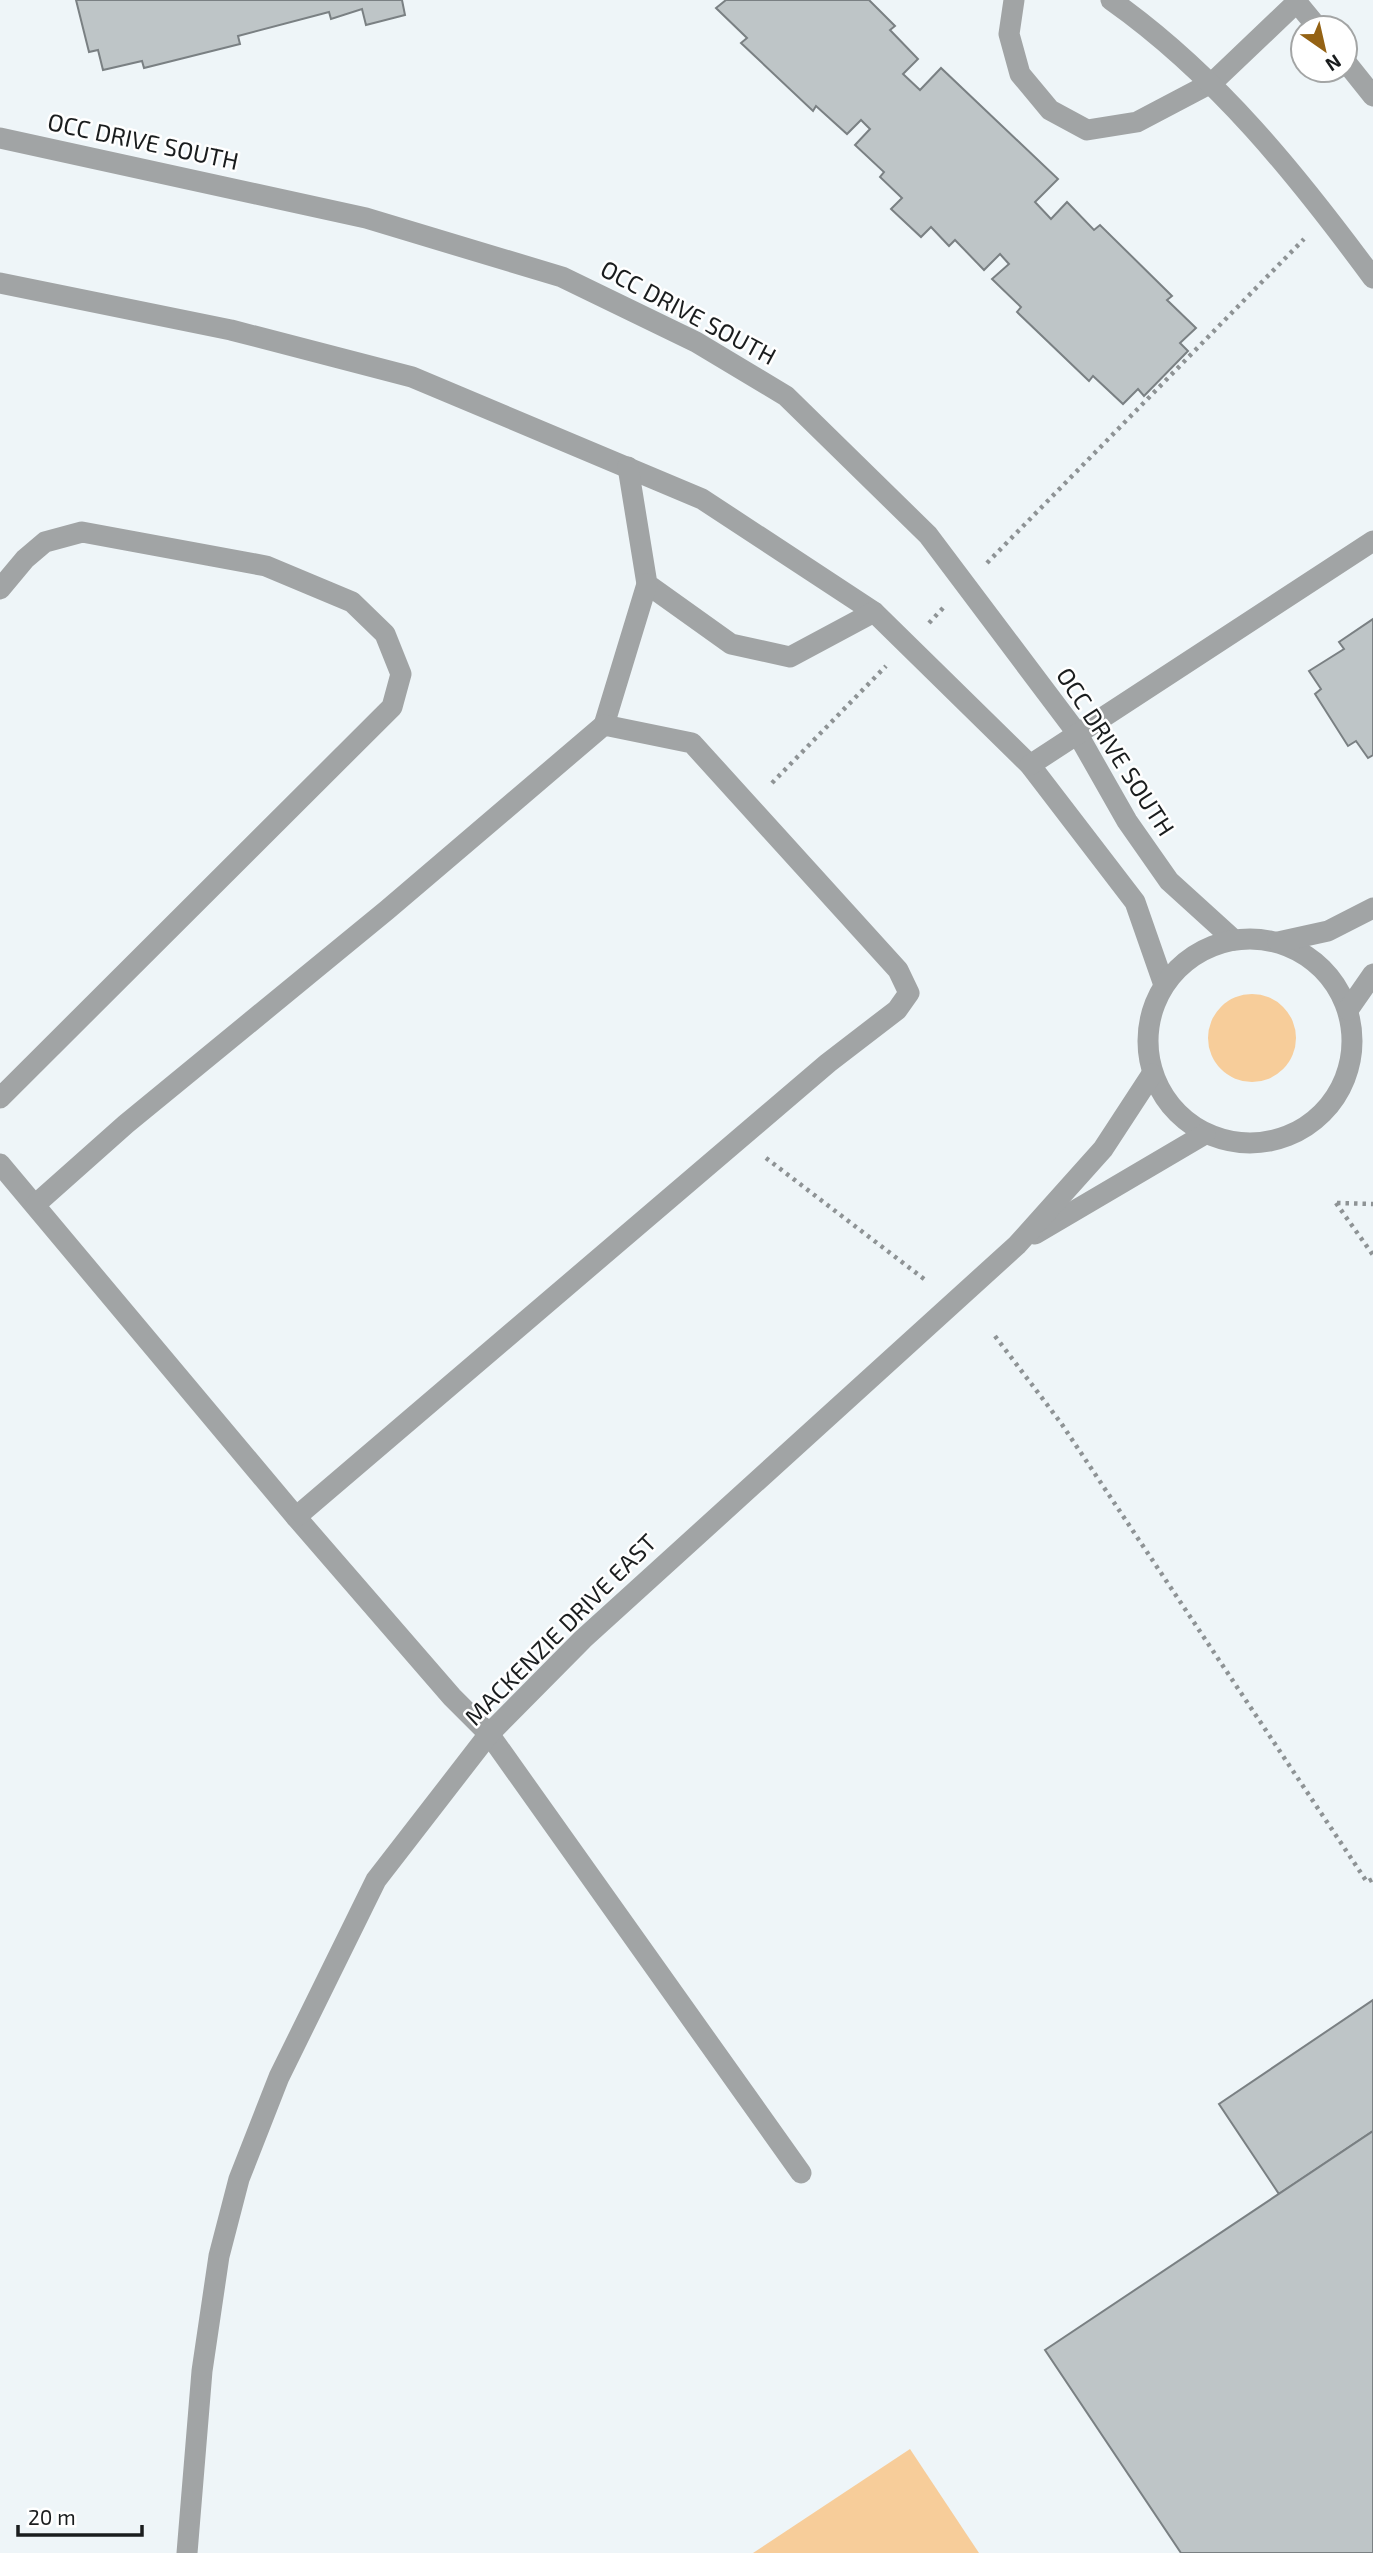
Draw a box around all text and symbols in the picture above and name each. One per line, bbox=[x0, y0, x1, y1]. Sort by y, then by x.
north arrow bbox=[1289, 14, 1359, 84]
text: N bbox=[1322, 50, 1346, 77]
street label: OCC DRIVE SOUTH bbox=[45, 106, 241, 175]
street label: OCC DRIVE SOUTH bbox=[596, 253, 781, 370]
street label: OCC DRIVE SOUTH bbox=[1051, 662, 1181, 841]
street label: MACKENZIE DRIVE EAST bbox=[458, 1527, 662, 1731]
scale bar bbox=[18, 2494, 142, 2538]
text: 20 m bbox=[28, 2504, 76, 2529]

